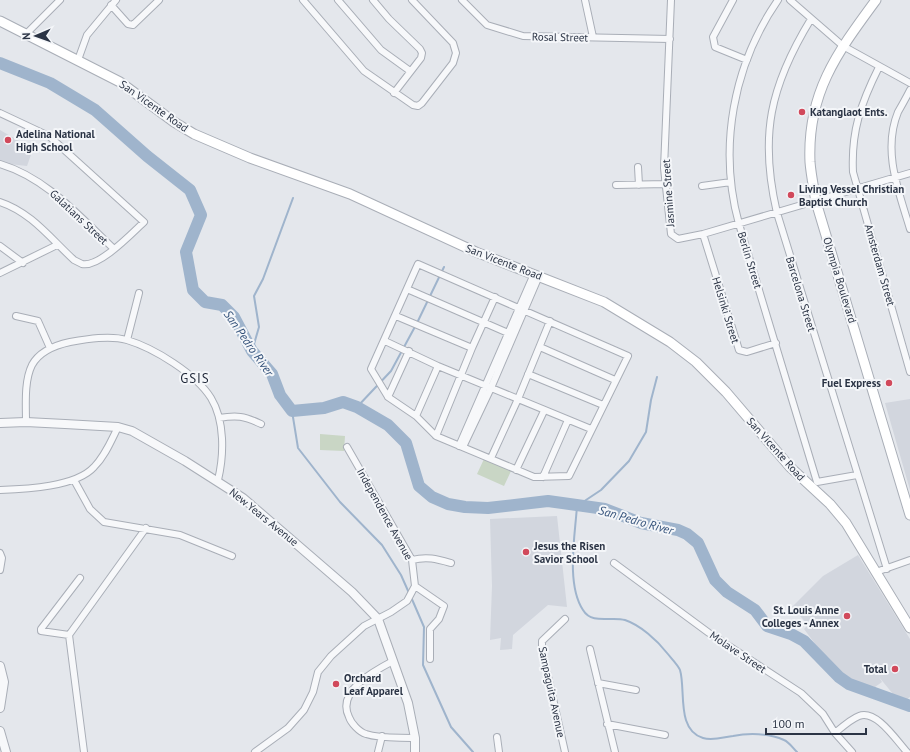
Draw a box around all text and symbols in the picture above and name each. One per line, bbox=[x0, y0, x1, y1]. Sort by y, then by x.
north arrow bbox=[16, 16, 56, 56]
street label: Rosal Street bbox=[532, 30, 589, 44]
text: N bbox=[19, 32, 33, 40]
street label: San Vicente Road bbox=[117, 77, 191, 135]
place label: Katanglaot Ents. bbox=[810, 105, 888, 119]
marker: Katanglaot Ents. bbox=[797, 107, 807, 117]
place label: Adelina National High School bbox=[16, 127, 95, 154]
marker: Adelina National High School bbox=[3, 135, 13, 145]
street label: Jasmine Street bbox=[659, 158, 677, 228]
place label: Living Vessel Christian Baptist Church bbox=[799, 182, 904, 209]
street label: Galatians Street bbox=[47, 186, 111, 248]
marker: Living Vessel Christian Baptist Church bbox=[786, 190, 796, 200]
street label: Amsterdam Street bbox=[862, 223, 898, 308]
street label: Berlin Street bbox=[735, 230, 765, 290]
street label: Olympia Boulevard bbox=[820, 235, 860, 325]
street label: San Vicente Road bbox=[464, 241, 544, 283]
street label: Barcelona Street bbox=[783, 255, 819, 333]
street label: Helsinki Street bbox=[709, 275, 743, 345]
water label: San Pedro River bbox=[221, 307, 278, 380]
district label: GSIS bbox=[180, 370, 210, 387]
place label: Fuel Express bbox=[822, 376, 881, 390]
marker: Fuel Express bbox=[884, 378, 894, 388]
street label: San Vicente Road bbox=[744, 414, 808, 484]
street label: Independence Avenue bbox=[354, 466, 416, 563]
street label: New Years Avenue bbox=[227, 485, 302, 549]
water label: San Pedro River bbox=[597, 502, 676, 538]
place label: Jesus the Risen Savior School bbox=[533, 539, 605, 566]
marker: Jesus the Risen Savior School bbox=[521, 547, 531, 557]
place label: St. Louis Anne Colleges - Annex bbox=[762, 603, 839, 630]
marker: St. Louis Anne Colleges - Annex bbox=[842, 611, 852, 621]
street label: Molave Street bbox=[707, 628, 769, 676]
street label: Sampaguita Avenue bbox=[536, 645, 569, 739]
place label: Total bbox=[864, 662, 888, 676]
marker: Total bbox=[890, 664, 900, 674]
place label: Orchard Leaf Apparel bbox=[344, 671, 404, 698]
marker: Orchard Leaf Apparel bbox=[331, 679, 341, 689]
scale bar bbox=[766, 710, 866, 736]
text: 100 m bbox=[772, 716, 805, 731]

